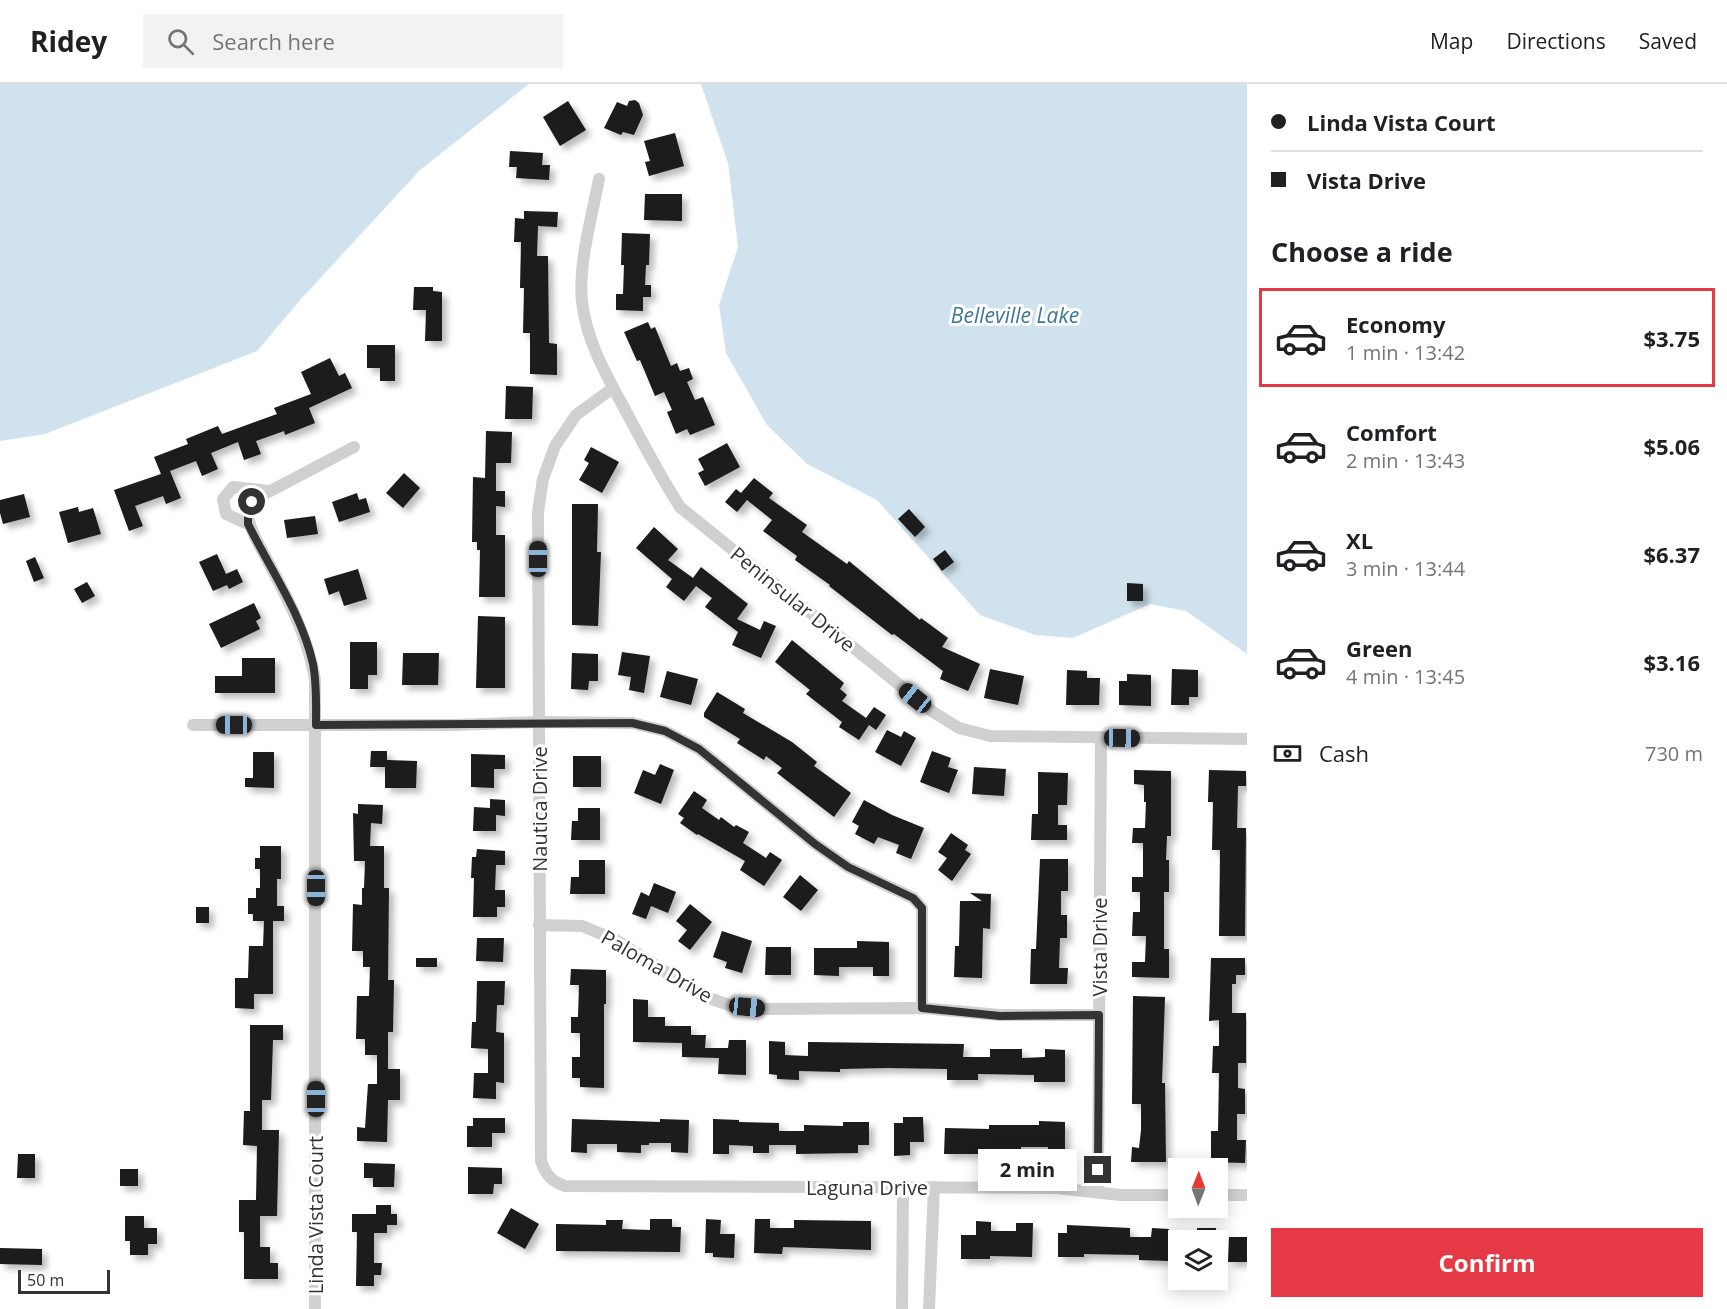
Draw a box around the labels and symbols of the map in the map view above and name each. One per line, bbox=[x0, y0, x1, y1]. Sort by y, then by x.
water label: Belleville Lake bbox=[951, 301, 1079, 329]
route start bbox=[238, 488, 265, 515]
street label: Peninsular Drive bbox=[725, 540, 861, 658]
car bbox=[529, 541, 547, 577]
car bbox=[895, 680, 935, 716]
car bbox=[216, 716, 252, 734]
car bbox=[1104, 729, 1140, 747]
street label: Nautica Drive bbox=[526, 746, 553, 872]
car bbox=[307, 870, 325, 906]
street label: Vista Drive bbox=[1086, 898, 1113, 996]
street label: Paloma Drive bbox=[597, 923, 717, 1009]
car bbox=[728, 996, 766, 1018]
car bbox=[307, 1081, 325, 1117]
street label: Linda Vista Court bbox=[302, 1136, 329, 1294]
callout: 2 min bbox=[978, 1149, 1077, 1191]
route end bbox=[1084, 1156, 1111, 1183]
north arrow bbox=[1168, 1158, 1228, 1218]
street label: Laguna Drive bbox=[806, 1174, 928, 1201]
scale bar bbox=[18, 1267, 110, 1294]

